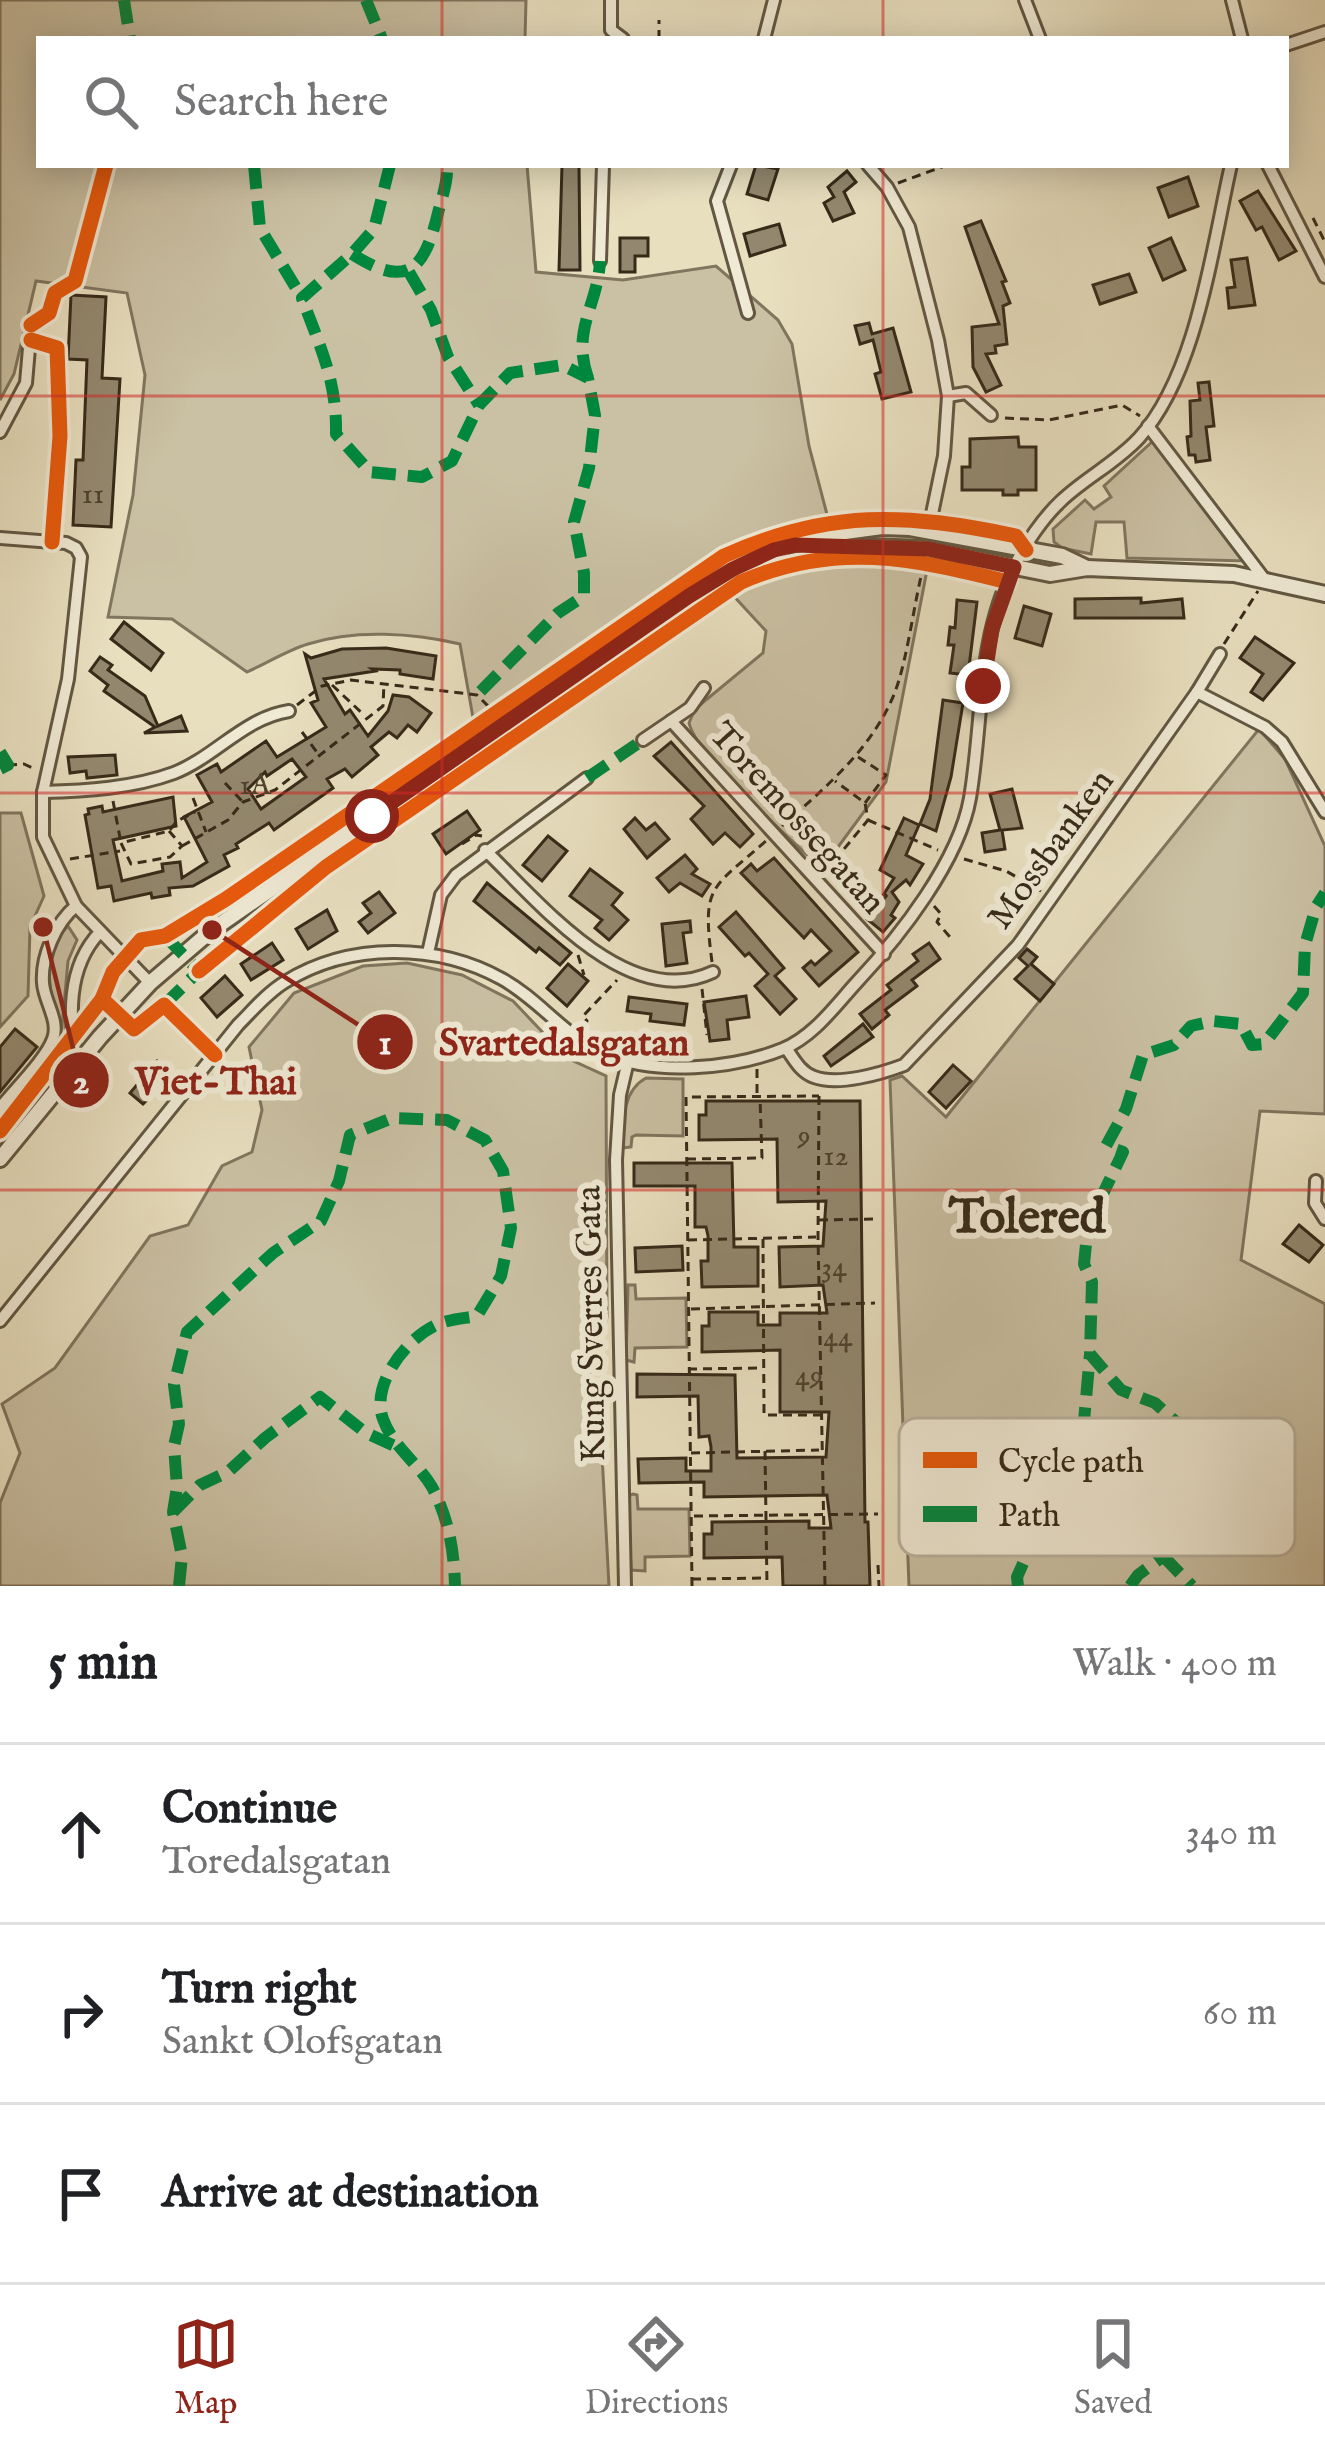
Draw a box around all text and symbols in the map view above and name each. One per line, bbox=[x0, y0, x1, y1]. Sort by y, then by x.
search box bbox=[36, 36, 1289, 168]
icon: search bbox=[78, 69, 144, 135]
text: Search here bbox=[174, 74, 388, 131]
house number: 11 bbox=[82, 476, 104, 514]
route end bbox=[956, 659, 1010, 713]
street label: Toremossegatan bbox=[698, 713, 895, 925]
street label: Mossbanken bbox=[978, 761, 1125, 939]
house number: 1A bbox=[239, 767, 271, 805]
route start bbox=[345, 789, 399, 843]
callout: Svartedalsgatan bbox=[355, 1004, 713, 1079]
text: Svartedalsgatan bbox=[439, 1020, 689, 1069]
text: 1 bbox=[378, 1021, 392, 1067]
callout: Viet-Thai bbox=[51, 1043, 321, 1118]
text: Viet-Thai bbox=[134, 1059, 297, 1108]
text: 2 bbox=[73, 1060, 90, 1106]
house number: 9 bbox=[796, 1118, 811, 1156]
house number: 12 bbox=[823, 1138, 849, 1176]
street label: Kung Sverres Gata bbox=[567, 1185, 617, 1463]
district label: Tolered bbox=[948, 1189, 1107, 1249]
house number: 34 bbox=[821, 1249, 847, 1287]
house number: 44 bbox=[823, 1319, 853, 1357]
house number: 49 bbox=[795, 1358, 823, 1396]
legend bbox=[899, 1418, 1295, 1556]
text: Cycle path bbox=[998, 1442, 1144, 1484]
text: Path bbox=[998, 1496, 1060, 1538]
text: 5 min bbox=[48, 1632, 158, 1697]
text: Walk · 400 m bbox=[1072, 1640, 1277, 1689]
text: Continue bbox=[162, 1781, 337, 1838]
icon: ahead bbox=[48, 1801, 114, 1867]
text: 340 m bbox=[1186, 1809, 1277, 1858]
text: Toredalsgatan bbox=[162, 1838, 391, 1887]
text: Turn right bbox=[162, 1961, 357, 2018]
icon: right bbox=[48, 1981, 114, 2047]
text: 60 m bbox=[1203, 1989, 1277, 2038]
text: Sankt Olofsgatan bbox=[162, 2018, 443, 2067]
icon: arrive bbox=[48, 2161, 114, 2227]
text: Arrive at destination bbox=[162, 2165, 539, 2222]
tab: Map bbox=[173, 2311, 239, 2425]
tab: Directions bbox=[585, 2311, 728, 2425]
tab: Saved bbox=[1074, 2311, 1152, 2425]

